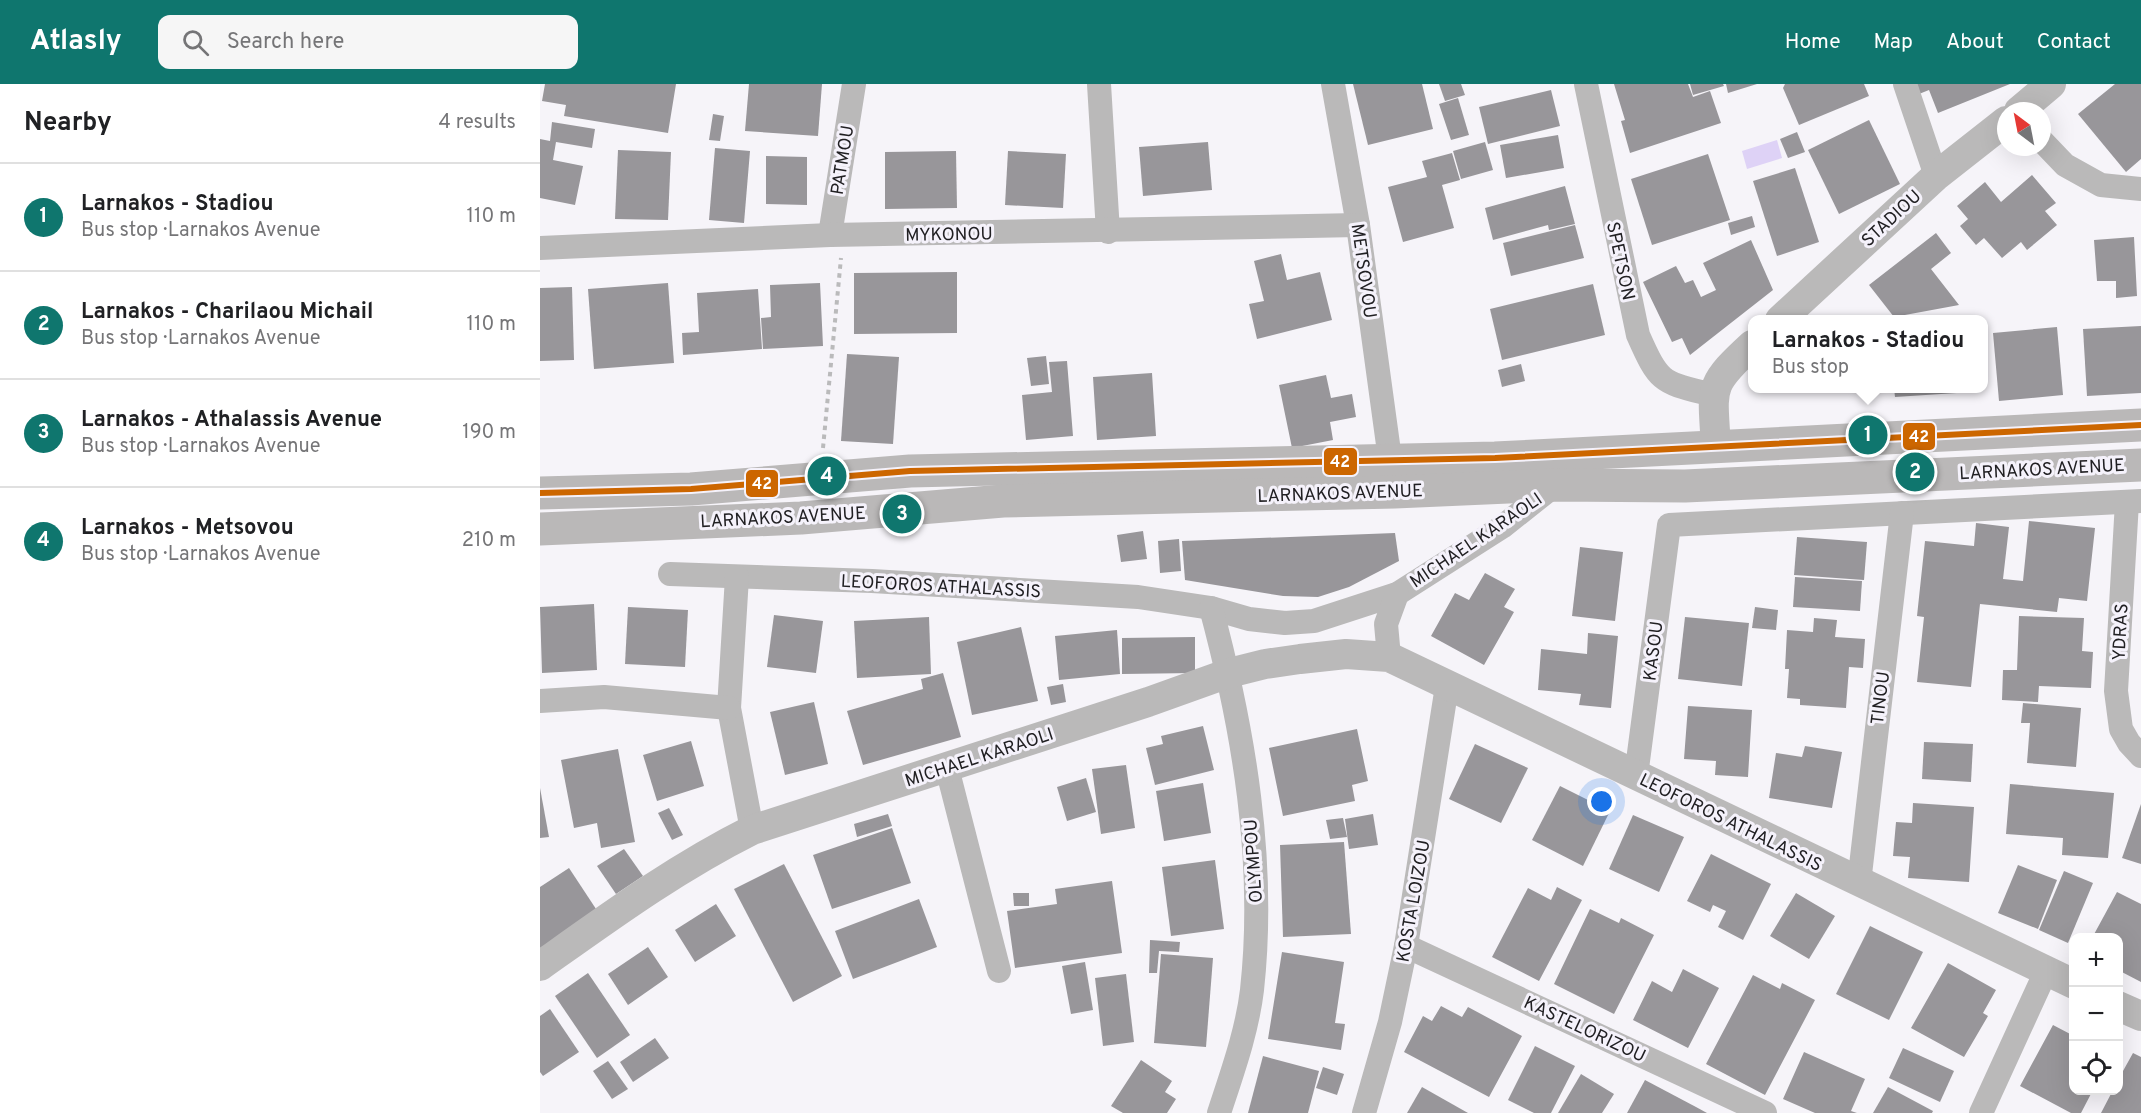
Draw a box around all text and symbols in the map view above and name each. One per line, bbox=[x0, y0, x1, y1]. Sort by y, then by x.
search box bbox=[158, 15, 578, 69]
text: Atlasly bbox=[30, 24, 122, 60]
icon: search bbox=[179, 26, 212, 59]
text: Search here bbox=[227, 29, 344, 56]
text: Home bbox=[1785, 29, 1841, 56]
text: Map bbox=[1874, 29, 1913, 56]
text: About bbox=[1946, 29, 2004, 56]
text: Contact bbox=[2037, 29, 2111, 56]
north arrow bbox=[1997, 102, 2051, 156]
text: Nearby bbox=[24, 107, 112, 140]
text: 4 results bbox=[439, 110, 516, 136]
street label: PATMOU bbox=[827, 124, 860, 197]
street label: STADIOU bbox=[1857, 186, 1927, 253]
text: Larnakos - Stadiou bbox=[81, 191, 274, 218]
text: 1 bbox=[40, 204, 48, 230]
text: 110 m bbox=[467, 204, 516, 230]
text: Bus stop · Larnakos Avenue bbox=[81, 218, 320, 244]
street label: SPETSON bbox=[1600, 220, 1639, 303]
street label: METSOVOU bbox=[1344, 222, 1381, 320]
street label: MYKONOU bbox=[905, 223, 993, 248]
text: Larnakos - Charilaou Michail bbox=[81, 299, 373, 326]
text: 2 bbox=[37, 312, 50, 338]
text: 110 m bbox=[467, 312, 516, 338]
popup bbox=[1748, 315, 1988, 393]
text: Bus stop · Larnakos Avenue bbox=[81, 326, 320, 352]
text: Larnakos - Stadiou bbox=[1772, 328, 1964, 355]
text: Bus stop bbox=[1772, 355, 1849, 381]
text: Larnakos - Athalassis Avenue bbox=[81, 407, 382, 434]
pin: 1 bbox=[1848, 412, 1888, 458]
text: 3 bbox=[38, 420, 50, 446]
text: 190 m bbox=[462, 420, 516, 446]
line badge: 42 bbox=[1902, 422, 1936, 451]
text: 42 bbox=[1909, 428, 1929, 448]
text: Bus stop · Larnakos Avenue bbox=[81, 434, 320, 460]
line badge: 42 bbox=[1323, 447, 1358, 476]
pin: 2 bbox=[1896, 450, 1934, 494]
text: 42 bbox=[1330, 453, 1350, 473]
pin: 4 bbox=[808, 454, 846, 498]
street label: LARNAKOS AVENUE bbox=[1959, 455, 2125, 486]
line badge: 42 bbox=[745, 469, 779, 498]
text: 42 bbox=[752, 475, 772, 495]
street label: LARNAKOS AVENUE bbox=[1257, 480, 1423, 509]
street label: MICHAEL KARAOLI bbox=[1406, 488, 1548, 594]
pin: 3 bbox=[882, 492, 922, 536]
street label: LARNAKOS AVENUE bbox=[700, 503, 866, 534]
text: Larnakos - Metsovou bbox=[81, 515, 294, 542]
text: 4 bbox=[37, 528, 50, 554]
text: 210 m bbox=[462, 528, 516, 554]
text: Bus stop · Larnakos Avenue bbox=[81, 542, 320, 568]
street label: LEOFOROS ATHALASSIS bbox=[840, 571, 1042, 604]
street label: YDRAS bbox=[2109, 603, 2134, 661]
street label: KASOU bbox=[1639, 620, 1670, 682]
street label: TINOU bbox=[1867, 670, 1896, 726]
street label: MICHAEL KARAOLI bbox=[902, 724, 1057, 793]
street label: LEOFOROS ATHALASSIS bbox=[1635, 769, 1826, 878]
your location bbox=[1587, 787, 1616, 816]
street label: OLYMPOU bbox=[1240, 818, 1269, 904]
street label: KOSTA LOIZOU bbox=[1392, 838, 1437, 964]
map controls bbox=[2069, 933, 2123, 1095]
button: + bbox=[2069, 933, 2123, 987]
button: − bbox=[2069, 987, 2123, 1041]
street label: KASTELORIZOU bbox=[1520, 992, 1649, 1069]
button: locate bbox=[2069, 1041, 2123, 1095]

